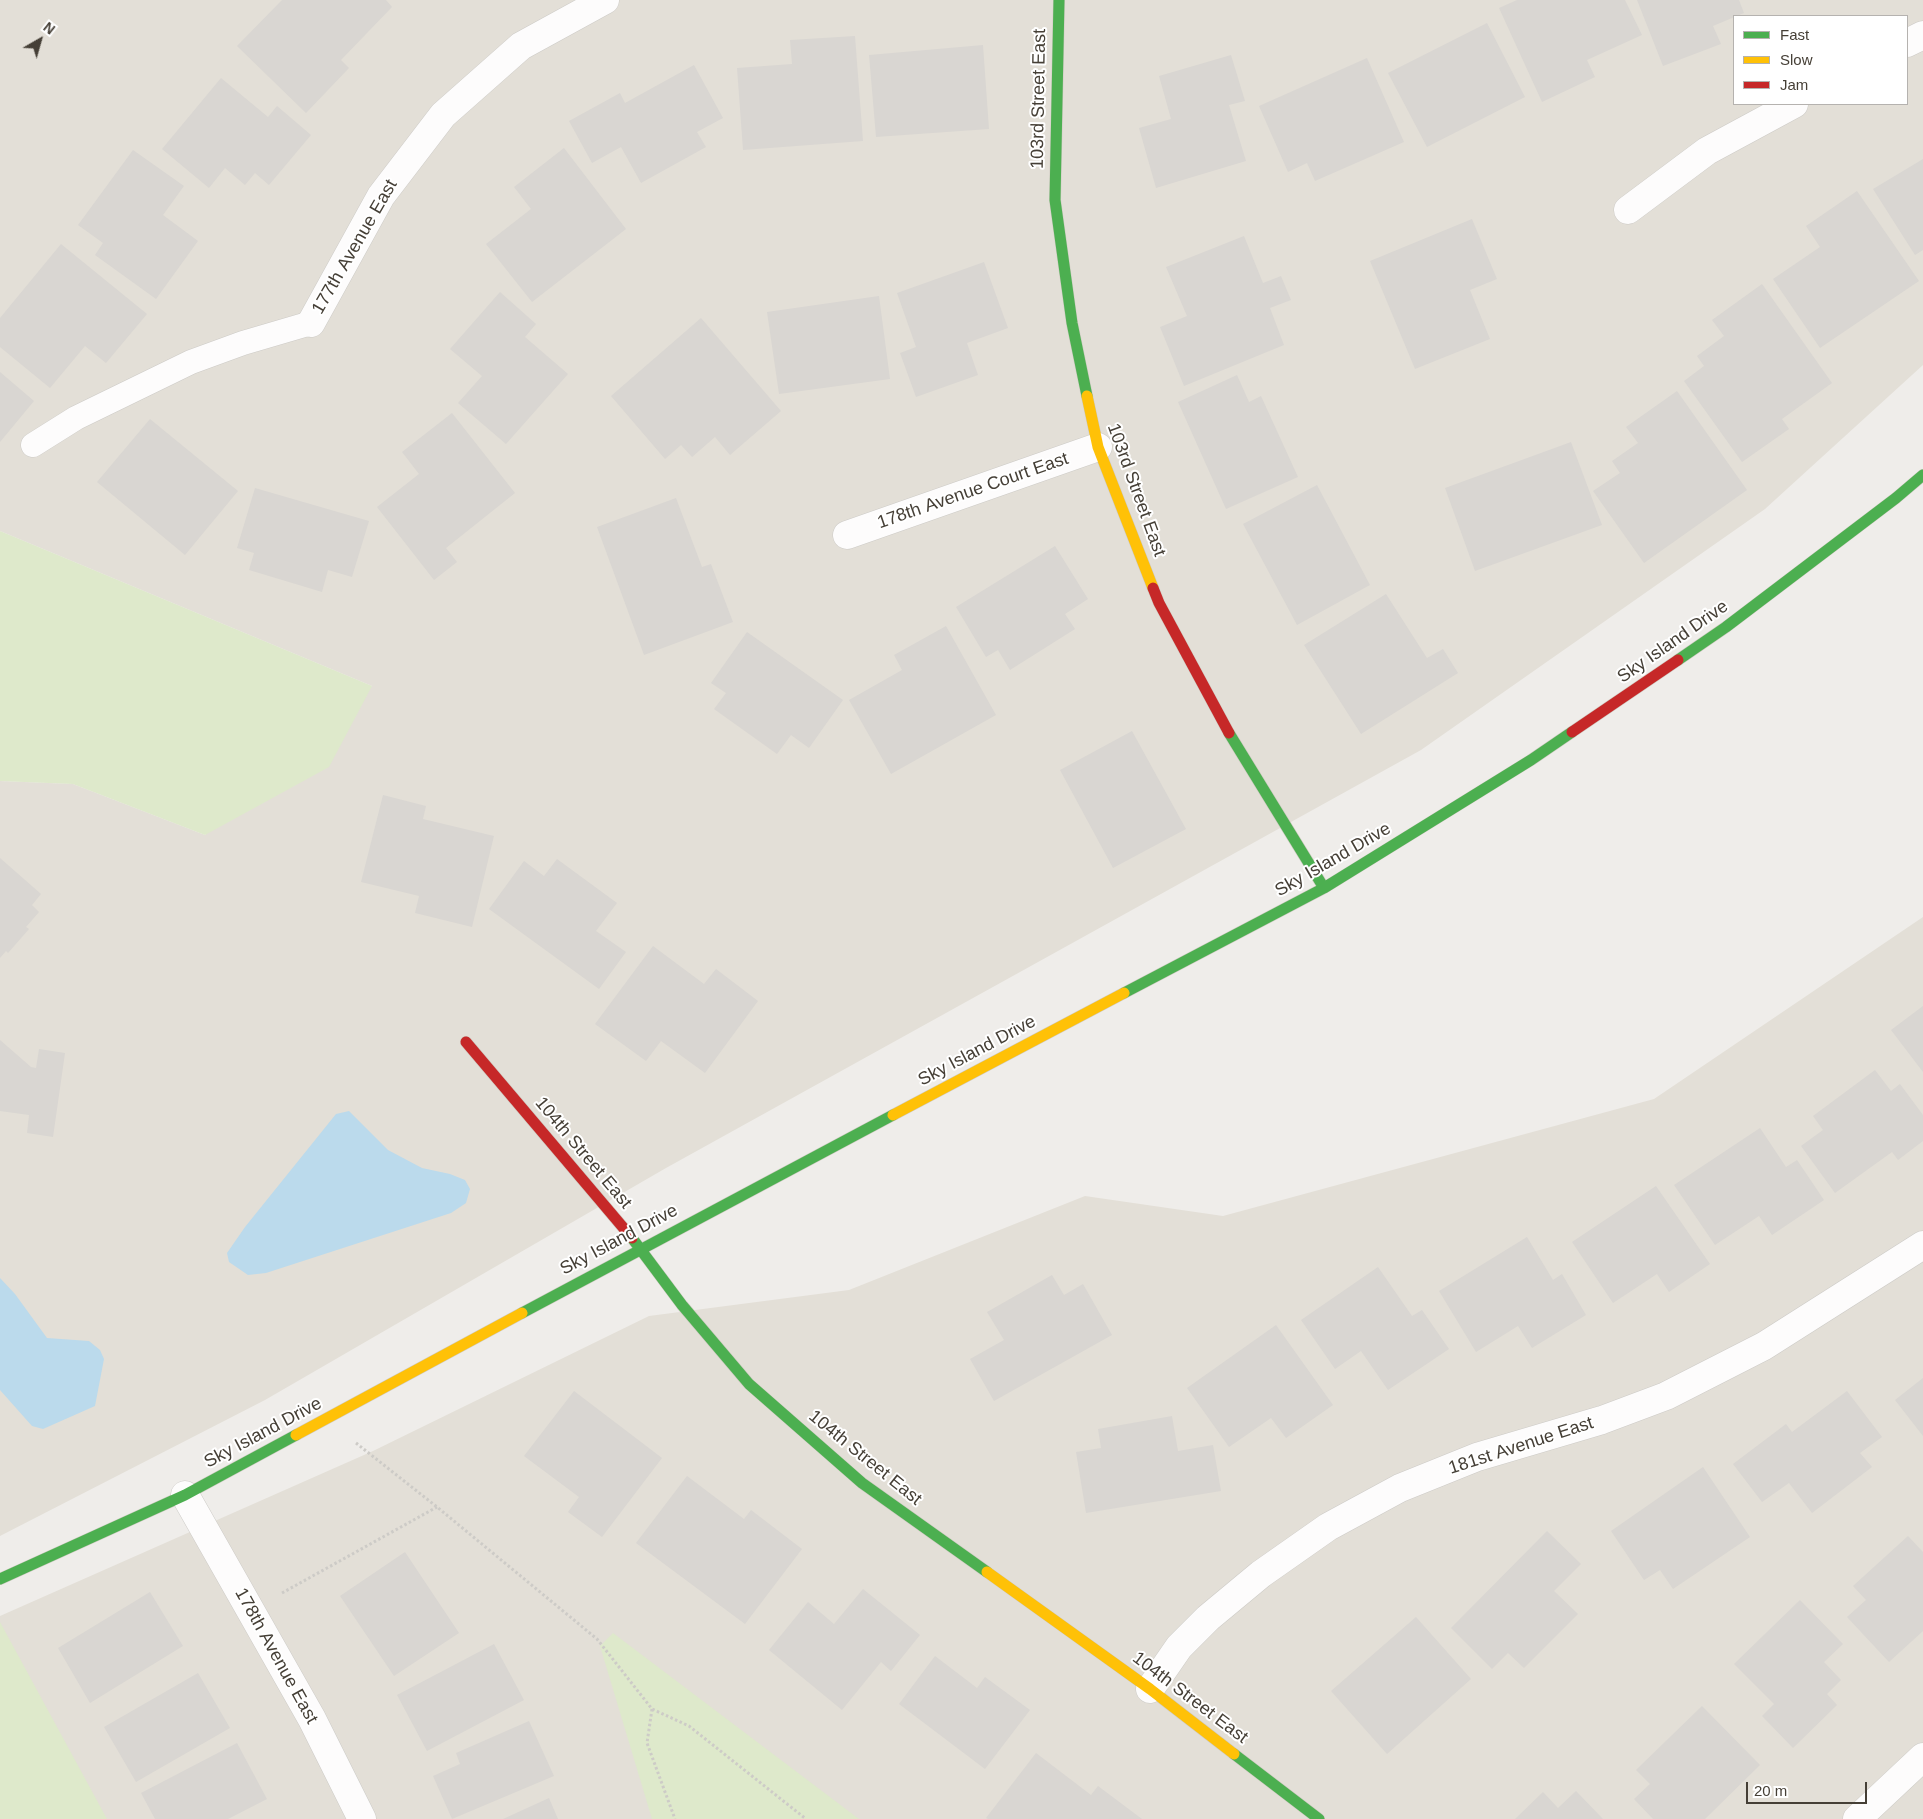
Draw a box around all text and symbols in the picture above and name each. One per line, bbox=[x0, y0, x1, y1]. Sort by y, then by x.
north arrow bbox=[15, 15, 65, 65]
legend bbox=[1733, 15, 1908, 105]
text: N bbox=[40, 19, 58, 38]
text: Fast bbox=[1780, 26, 1809, 43]
street label: 103rd Street East bbox=[1027, 29, 1051, 169]
text: Slow bbox=[1780, 51, 1813, 68]
text: Jam bbox=[1780, 76, 1808, 93]
street label: 177th Avenue East bbox=[308, 176, 402, 318]
street label: 103rd Street East bbox=[1102, 420, 1170, 560]
street label: 178th Avenue Court East bbox=[875, 448, 1071, 534]
street label: Sky Island Drive bbox=[1614, 596, 1732, 688]
street label: Sky Island Drive bbox=[1271, 818, 1395, 902]
street label: Sky Island Drive bbox=[915, 1011, 1039, 1091]
street label: 104th Street East bbox=[530, 1093, 636, 1213]
street label: Sky Island Drive bbox=[557, 1200, 681, 1280]
street label: Sky Island Drive bbox=[201, 1393, 325, 1473]
street label: 104th Street East bbox=[804, 1406, 926, 1510]
street label: 181st Avenue East bbox=[1446, 1412, 1596, 1480]
street label: 178th Avenue East bbox=[230, 1584, 322, 1728]
street label: 104th Street East bbox=[1128, 1648, 1252, 1748]
scale bar bbox=[1748, 1772, 1869, 1804]
text: 20 m bbox=[1754, 1782, 1787, 1799]

